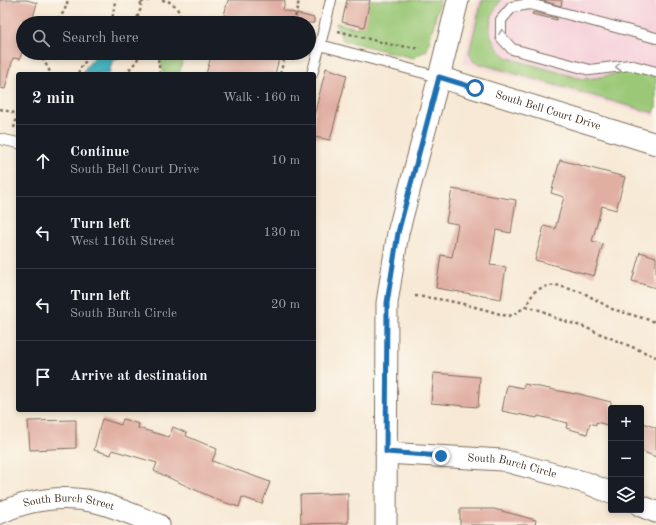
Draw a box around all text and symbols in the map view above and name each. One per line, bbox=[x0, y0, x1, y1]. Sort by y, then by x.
search box bbox=[16, 16, 316, 60]
icon: search bbox=[30, 27, 52, 49]
one-way arrow bbox=[497, 29, 506, 35]
text: Search here bbox=[62, 31, 139, 46]
one-way arrow bbox=[615, 62, 621, 71]
route start bbox=[466, 79, 484, 97]
street label: South Bell Court Drive bbox=[494, 89, 602, 132]
text: 2 min bbox=[32, 90, 75, 107]
text: Walk · 160 m bbox=[223, 91, 300, 104]
text: Continue bbox=[70, 145, 129, 160]
icon: ahead bbox=[32, 150, 54, 172]
text: 10 m bbox=[271, 154, 300, 167]
text: South Bell Court Drive bbox=[70, 163, 199, 176]
text: Turn left bbox=[70, 217, 130, 232]
icon: left bbox=[32, 222, 54, 244]
text: 130 m bbox=[263, 226, 300, 239]
text: West 116th Street bbox=[70, 235, 175, 248]
text: Turn left bbox=[70, 289, 130, 304]
icon: left bbox=[32, 294, 54, 316]
text: 20 m bbox=[271, 298, 300, 311]
text: South Burch Circle bbox=[70, 307, 177, 320]
icon: arrive bbox=[32, 366, 54, 388]
text: Arrive at destination bbox=[70, 369, 208, 384]
map controls bbox=[608, 405, 644, 513]
button: + bbox=[608, 405, 644, 441]
button: − bbox=[608, 441, 644, 477]
route end bbox=[432, 447, 450, 465]
street label: South Burch Circle bbox=[467, 452, 558, 480]
button: layers bbox=[608, 477, 644, 513]
street label: South Burch Street bbox=[22, 493, 116, 513]

